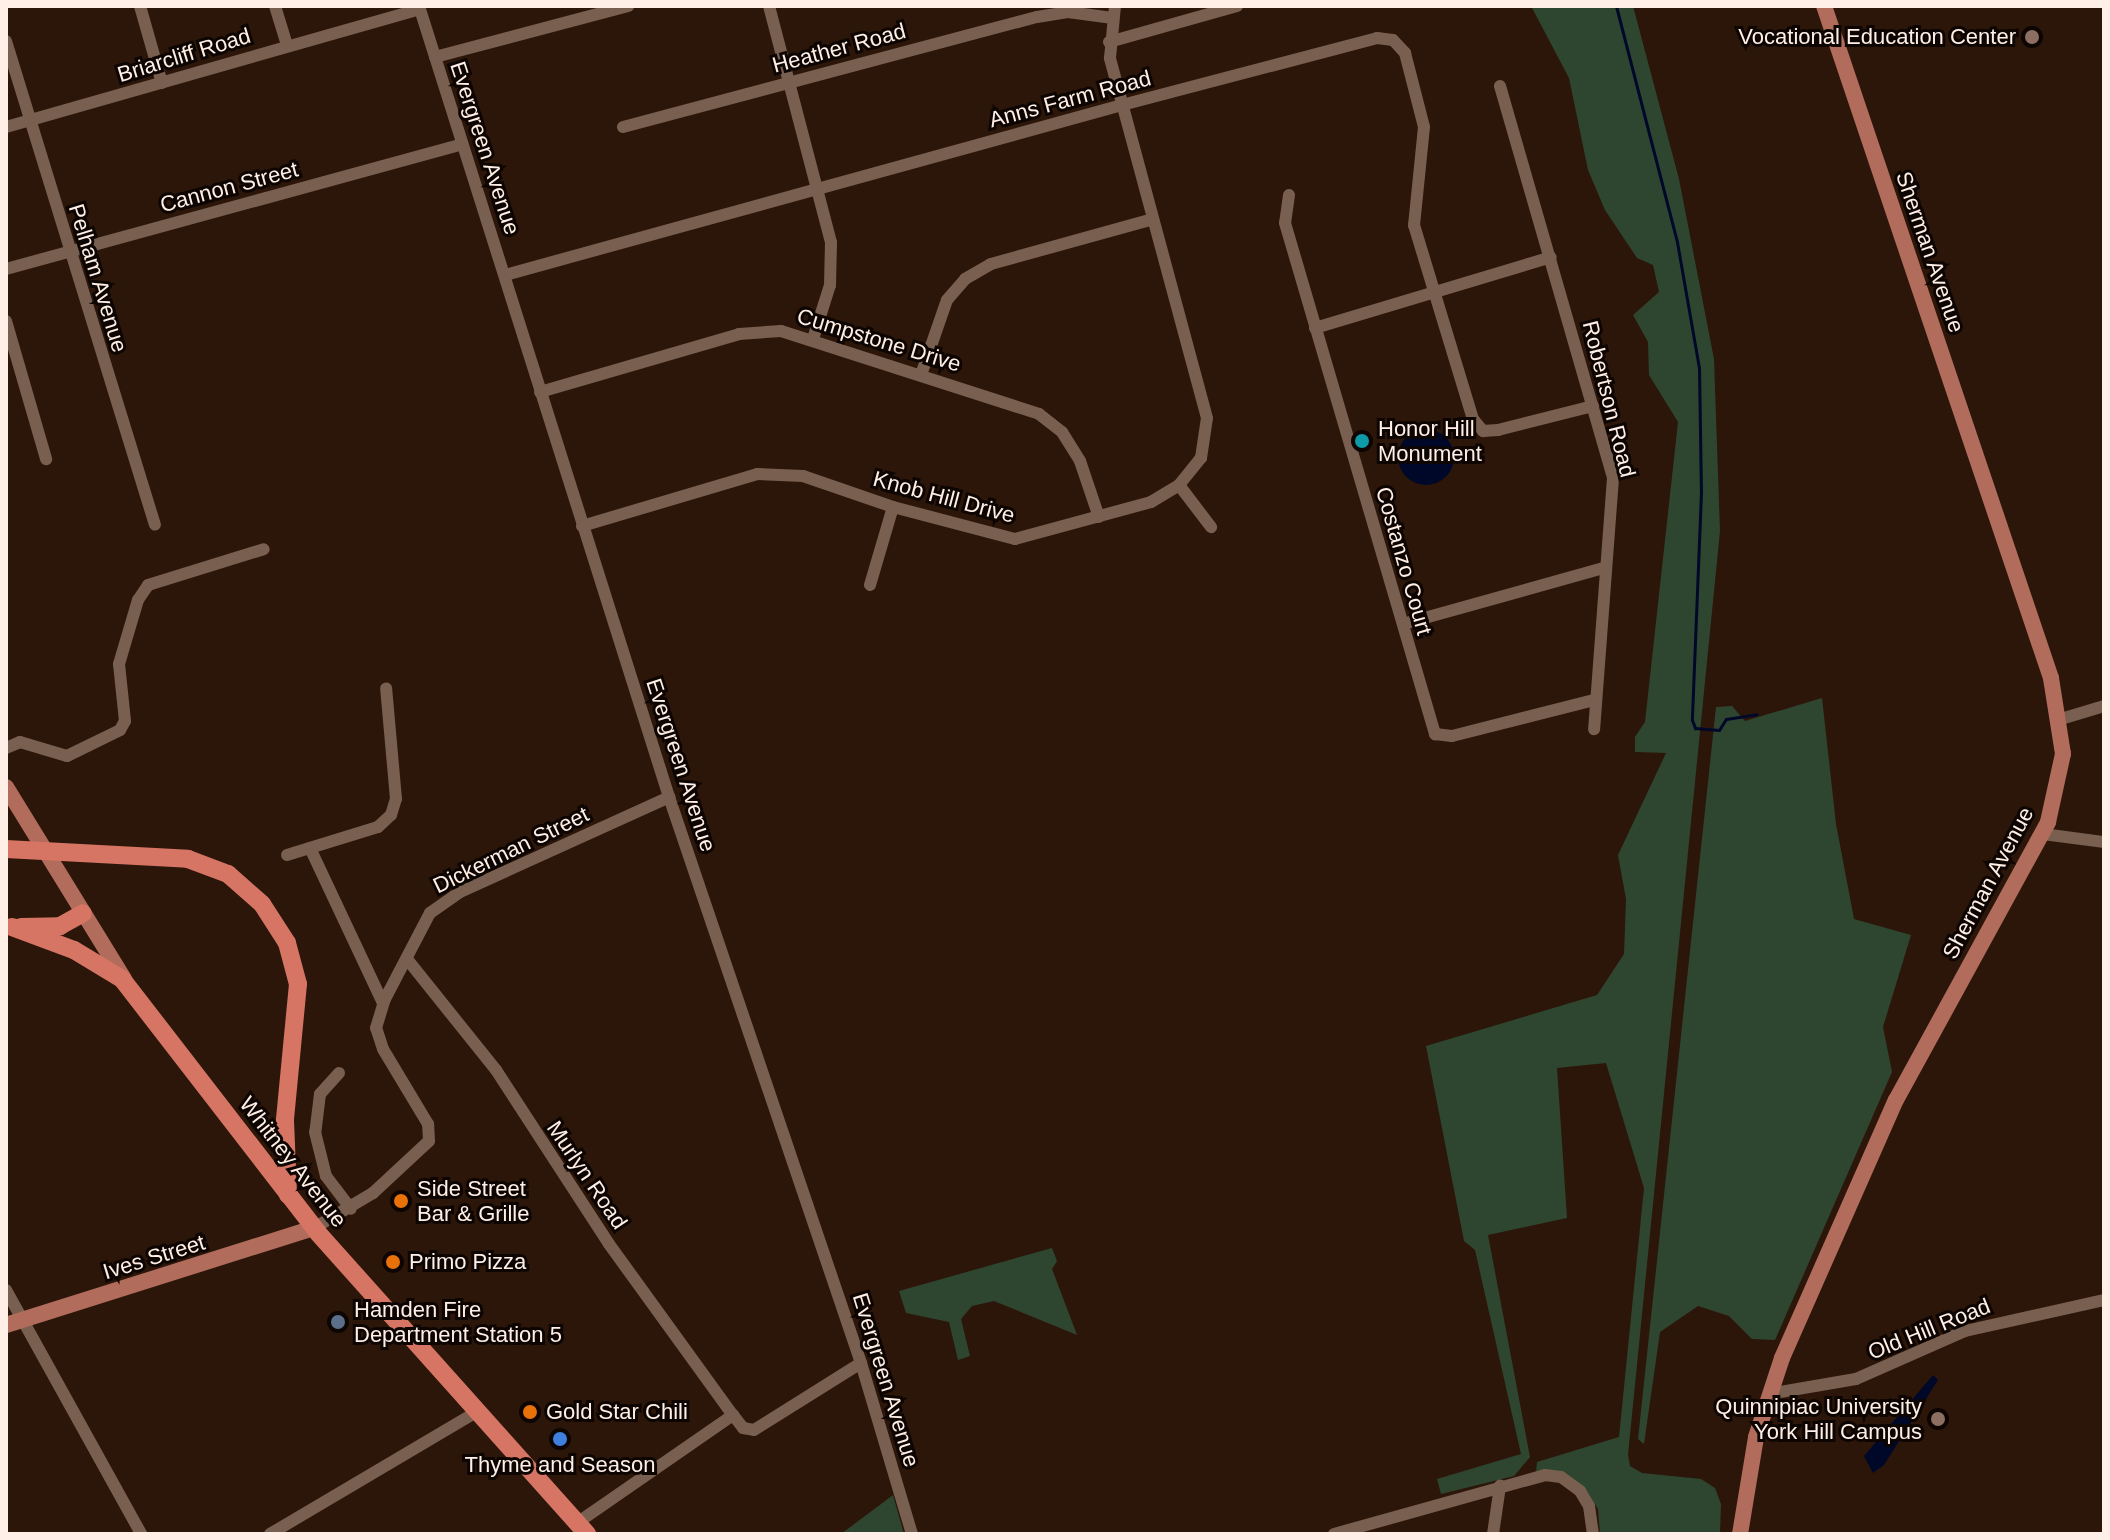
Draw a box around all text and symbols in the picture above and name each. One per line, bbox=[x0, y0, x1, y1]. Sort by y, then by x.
street label: Heather Road bbox=[769, 18, 909, 78]
street label: Briarcliff Road bbox=[114, 22, 254, 88]
place label: Vocational Education Center bbox=[1738, 24, 2016, 50]
marker: Vocational Education Center bbox=[2023, 28, 2041, 46]
street label: Evergreen Avenue bbox=[444, 57, 526, 239]
street label: Anns Farm Road bbox=[986, 65, 1154, 133]
street label: Cannon Street bbox=[157, 156, 301, 218]
street label: Sherman Avenue bbox=[1890, 168, 1970, 336]
street label: Pelham Avenue bbox=[63, 200, 133, 356]
street label: Cumpstone Drive bbox=[794, 303, 964, 377]
street label: Robertson Road bbox=[1577, 318, 1641, 480]
place label: Honor Hill Monument bbox=[1378, 415, 1482, 466]
marker: Honor Hill Monument bbox=[1353, 432, 1371, 450]
street label: Knob Hill Drive bbox=[870, 465, 1018, 529]
street label: Costanzo Court bbox=[1370, 484, 1438, 638]
street label: Evergreen Avenue bbox=[640, 674, 722, 856]
street label: Dickerman Street bbox=[429, 801, 593, 899]
street label: Sherman Avenue bbox=[1937, 802, 2039, 964]
street label: Whitney Avenue bbox=[233, 1091, 353, 1233]
street label: Murlyn Road bbox=[541, 1116, 633, 1234]
place label: Side Street Bar & Grille bbox=[417, 1175, 529, 1226]
marker: Side Street Bar & Grille bbox=[392, 1192, 410, 1210]
street label: Ives Street bbox=[100, 1229, 208, 1285]
place label: Primo Pizza bbox=[409, 1249, 526, 1275]
marker: Primo Pizza bbox=[384, 1253, 402, 1271]
street label: Evergreen Avenue bbox=[847, 1289, 925, 1471]
street label: Old Hill Road bbox=[1864, 1292, 1994, 1366]
place label: Hamden Fire Department Station 5 bbox=[354, 1296, 562, 1348]
marker: Hamden Fire Department Station 5 bbox=[329, 1313, 347, 1331]
place label: Quinnipiac University York Hill Campus bbox=[1715, 1393, 1922, 1444]
place label: Gold Star Chili bbox=[546, 1399, 688, 1425]
marker: Gold Star Chili bbox=[521, 1403, 539, 1421]
marker: Quinnipiac University York Hill Campus bbox=[1929, 1410, 1947, 1428]
marker: Thyme and Season bbox=[551, 1430, 569, 1448]
place label: Thyme and Season bbox=[465, 1452, 655, 1478]

